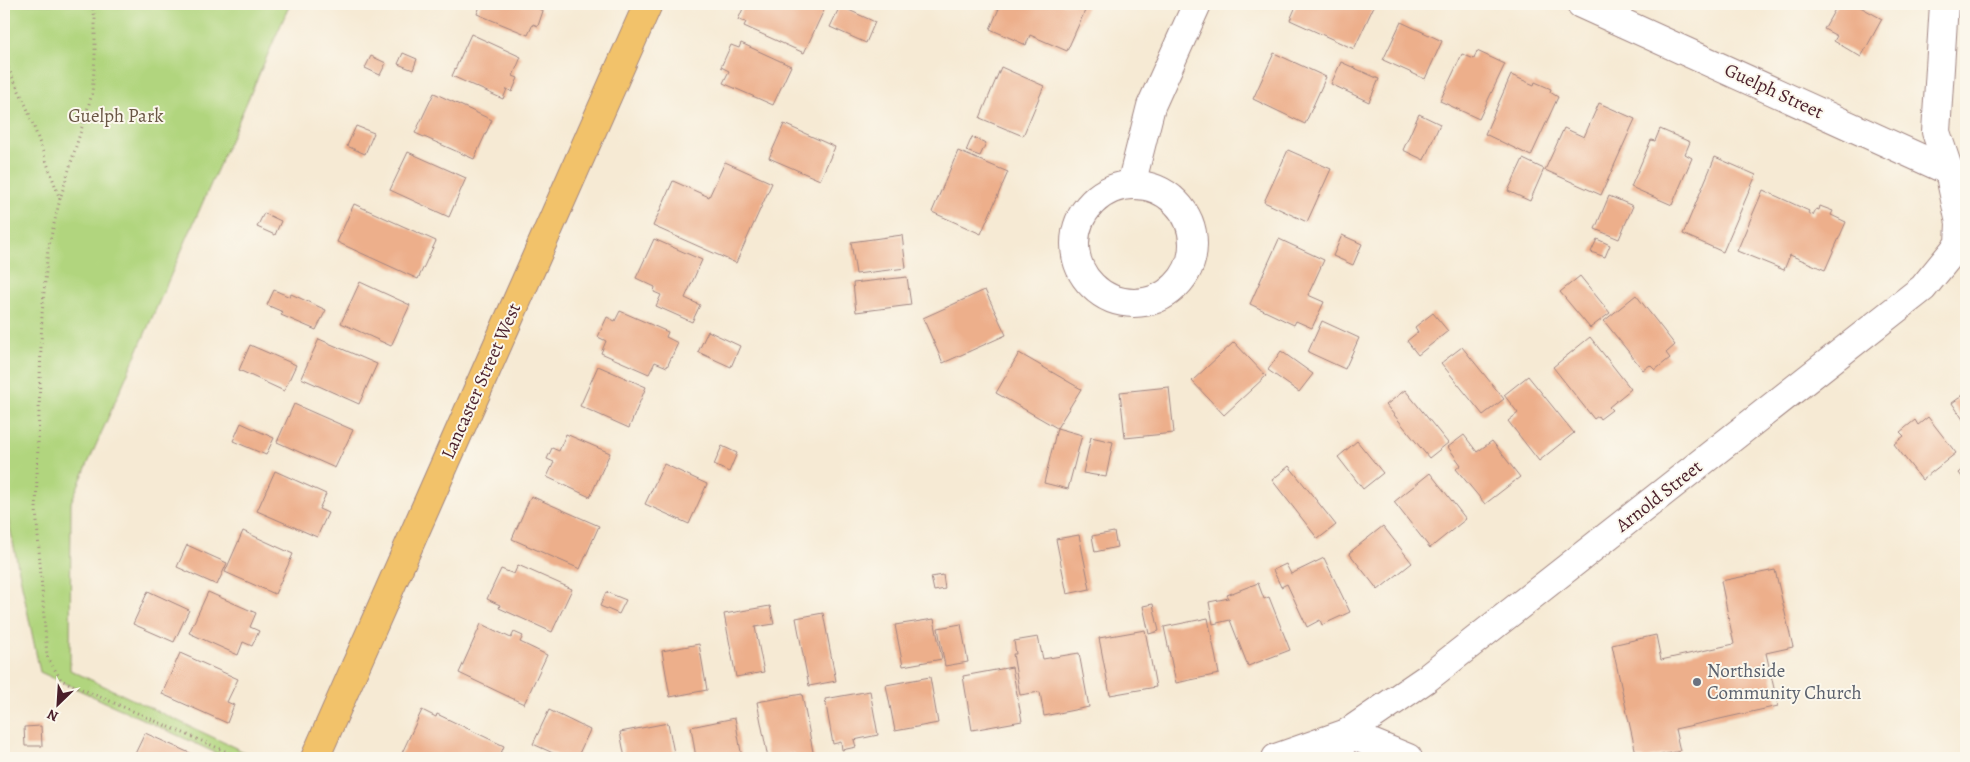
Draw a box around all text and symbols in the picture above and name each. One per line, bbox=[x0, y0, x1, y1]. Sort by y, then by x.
street label: Guelph Street bbox=[1720, 57, 1828, 125]
park label: Guelph Park bbox=[68, 103, 164, 129]
street label: Lancaster Street West bbox=[435, 299, 527, 463]
street label: Arnold Street bbox=[1610, 454, 1708, 539]
place label: Northside Community Church bbox=[1707, 658, 1862, 706]
marker: Northside Community Church bbox=[1691, 676, 1703, 688]
north arrow bbox=[32, 680, 82, 730]
text: N bbox=[44, 705, 61, 726]

